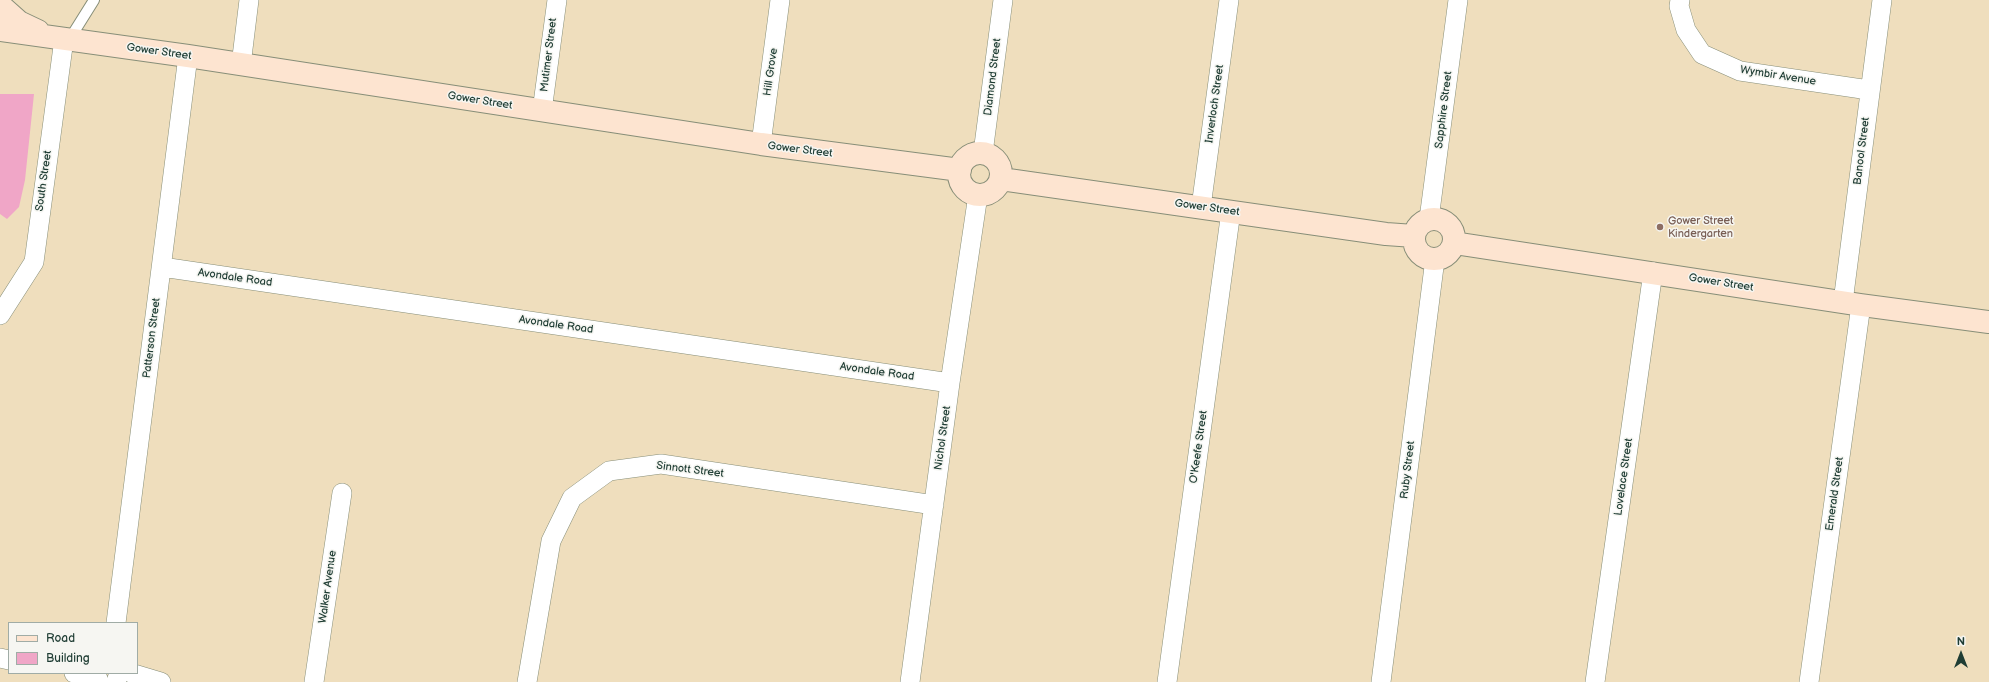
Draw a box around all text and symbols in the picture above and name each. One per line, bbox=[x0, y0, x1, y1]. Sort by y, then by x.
street label: Mutimer Street bbox=[538, 17, 560, 93]
street label: Diamond Street bbox=[982, 38, 1004, 116]
street label: Gower Street bbox=[126, 41, 192, 63]
street label: Hill Grove bbox=[761, 47, 781, 97]
street label: Wymbir Avenue bbox=[1739, 63, 1817, 89]
street label: Inverloch Street bbox=[1203, 64, 1227, 144]
street label: Sapphire Street bbox=[1433, 71, 1455, 149]
street label: Gower Street bbox=[447, 89, 513, 113]
street label: Banool Street bbox=[1851, 116, 1873, 186]
street label: Gower Street bbox=[767, 139, 833, 161]
street label: South Street bbox=[33, 150, 55, 212]
street label: Gower Street bbox=[1174, 197, 1240, 219]
place label: Gower Street Kindergarten bbox=[1668, 214, 1733, 240]
marker: Gower Street Kindergarten bbox=[1655, 222, 1665, 232]
street label: Avondale Road bbox=[197, 266, 273, 290]
street label: Gower Street bbox=[1688, 271, 1754, 295]
street label: Patterson Street bbox=[141, 297, 163, 379]
street label: Avondale Road bbox=[518, 313, 594, 337]
street label: Avondale Road bbox=[839, 360, 915, 384]
street label: Nichol Street bbox=[932, 405, 954, 471]
street label: O'Keefe Street bbox=[1187, 410, 1211, 484]
street label: Lovelace Street bbox=[1612, 437, 1636, 517]
street label: Ruby Street bbox=[1398, 440, 1418, 500]
street label: Emerald Street bbox=[1823, 456, 1847, 532]
street label: Sinnott Street bbox=[656, 459, 724, 481]
street label: Walker Avenue bbox=[316, 550, 340, 624]
legend bbox=[8, 622, 138, 674]
text: Road bbox=[46, 631, 75, 646]
north arrow bbox=[1941, 634, 1981, 674]
text: N bbox=[1957, 635, 1965, 648]
text: Building bbox=[46, 651, 90, 666]

